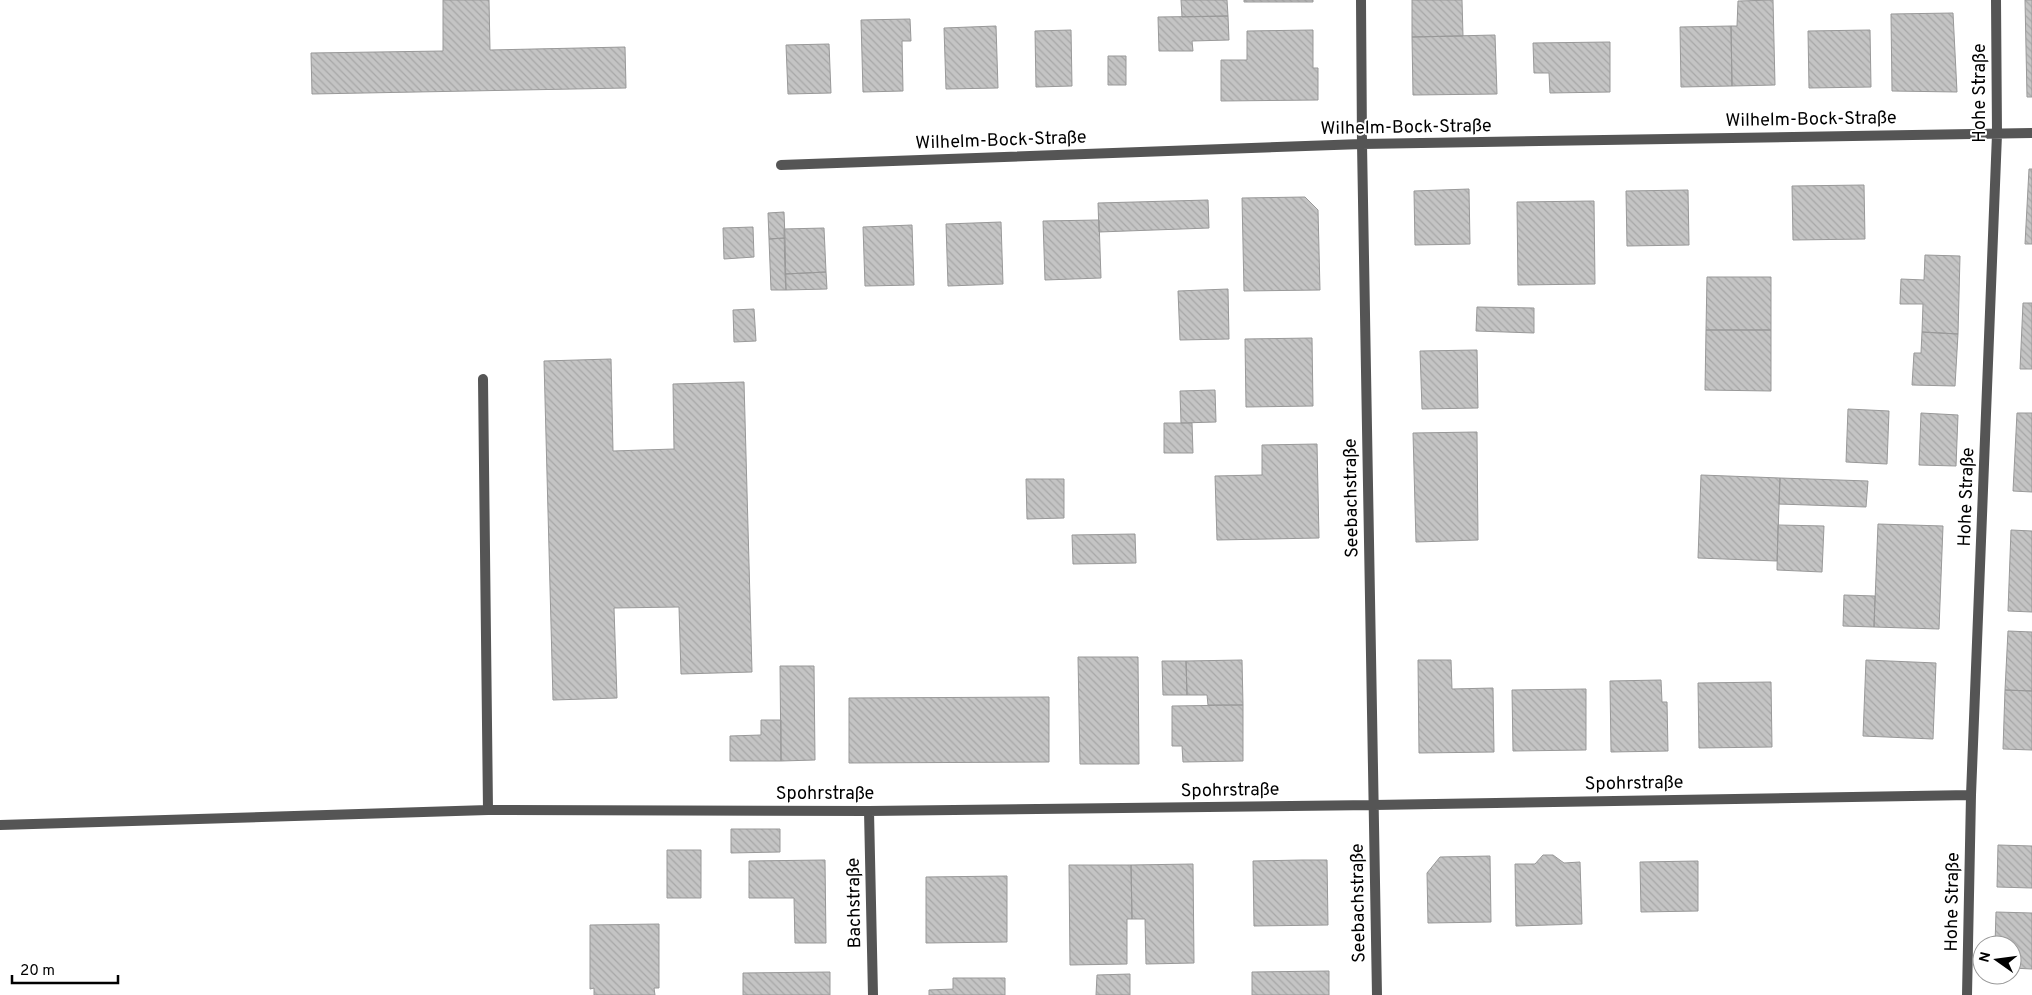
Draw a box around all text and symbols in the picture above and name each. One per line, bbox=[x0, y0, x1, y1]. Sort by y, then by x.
street label: Hohe Straße bbox=[1969, 43, 1992, 143]
street label: Wilhelm-Bock-Straße bbox=[1725, 107, 1897, 133]
street label: Wilhelm-Bock-Straße bbox=[1320, 115, 1492, 141]
street label: Wilhelm-Bock-Straße bbox=[915, 127, 1087, 155]
street label: Seebachstraße bbox=[1339, 438, 1365, 558]
street label: Hohe Straße bbox=[1954, 447, 1980, 547]
street label: Spohrstraße bbox=[1585, 772, 1683, 796]
street label: Spohrstraße bbox=[1181, 779, 1279, 803]
street label: Spohrstraße bbox=[776, 783, 874, 806]
street label: Seebachstraße bbox=[1346, 843, 1372, 963]
street label: Hohe Straße bbox=[1941, 852, 1965, 952]
street label: Bachstraße bbox=[843, 857, 867, 949]
north arrow bbox=[1972, 935, 2022, 985]
text: N bbox=[1976, 950, 1995, 964]
scale bar bbox=[12, 952, 119, 984]
text: 20 m bbox=[20, 962, 55, 981]

